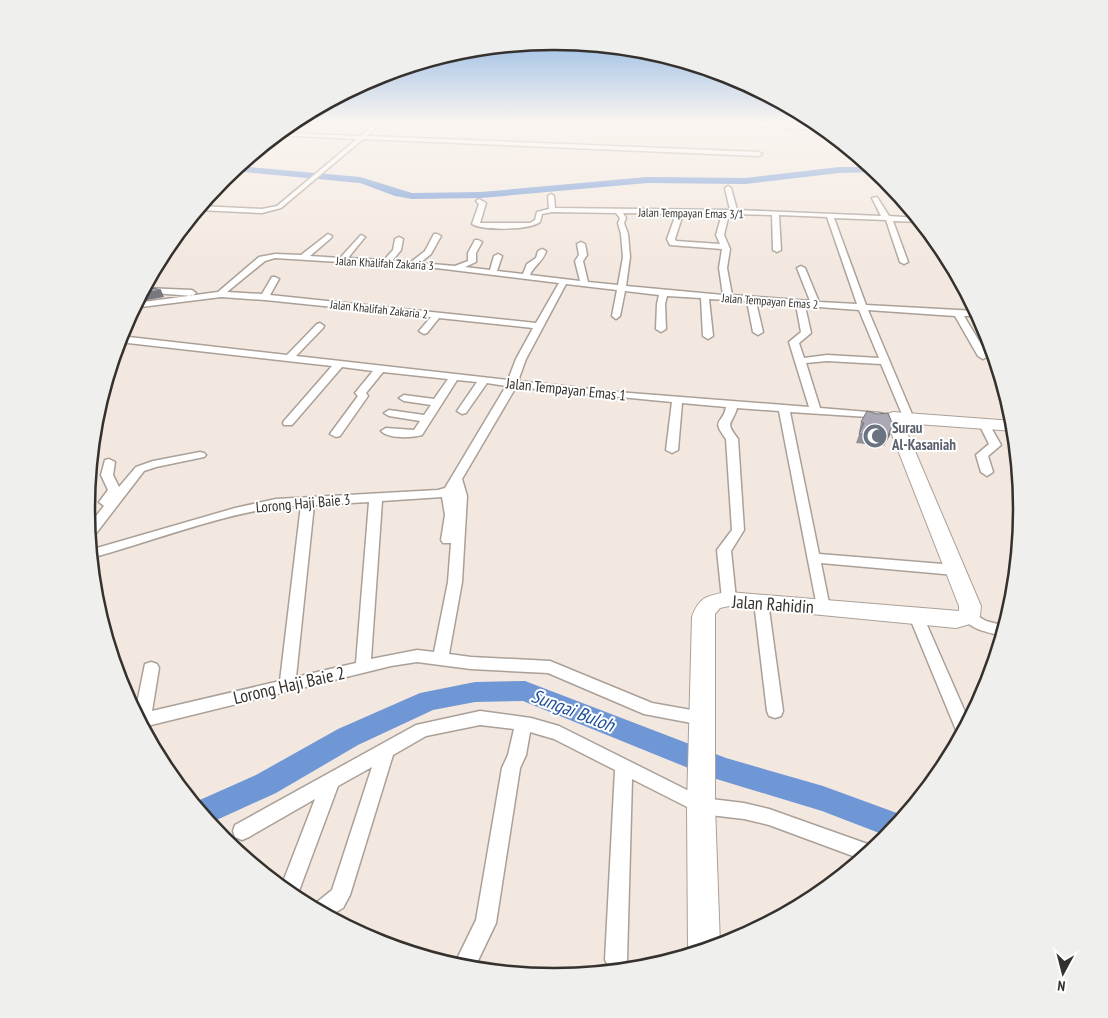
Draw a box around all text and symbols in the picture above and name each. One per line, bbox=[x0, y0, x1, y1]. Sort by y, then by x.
street label: Jalan Tempayan Emas 3/1 bbox=[637, 205, 744, 221]
street label: Jalan Khalifah Zakaria 3 bbox=[335, 253, 434, 273]
street label: Jalan Tempayan Emas 2 bbox=[720, 290, 819, 312]
street label: Jalan Khalifah Zakaria 2 bbox=[328, 296, 429, 322]
street label: Jalan Tempayan Emas 1 bbox=[504, 373, 627, 405]
place label: Surau Al-Kasaniah bbox=[891, 418, 956, 454]
mosque icon: Surau Al-Kasaniah bbox=[862, 423, 888, 449]
street label: Lorong Haji Baie 3 bbox=[255, 489, 351, 517]
street label: Jalan Rahidin bbox=[730, 590, 815, 618]
street label: Lorong Haji Baie 2 bbox=[231, 661, 347, 709]
water label: Sungai Buloh bbox=[528, 683, 619, 737]
north arrow bbox=[1038, 948, 1088, 998]
text: N bbox=[1057, 977, 1066, 995]

